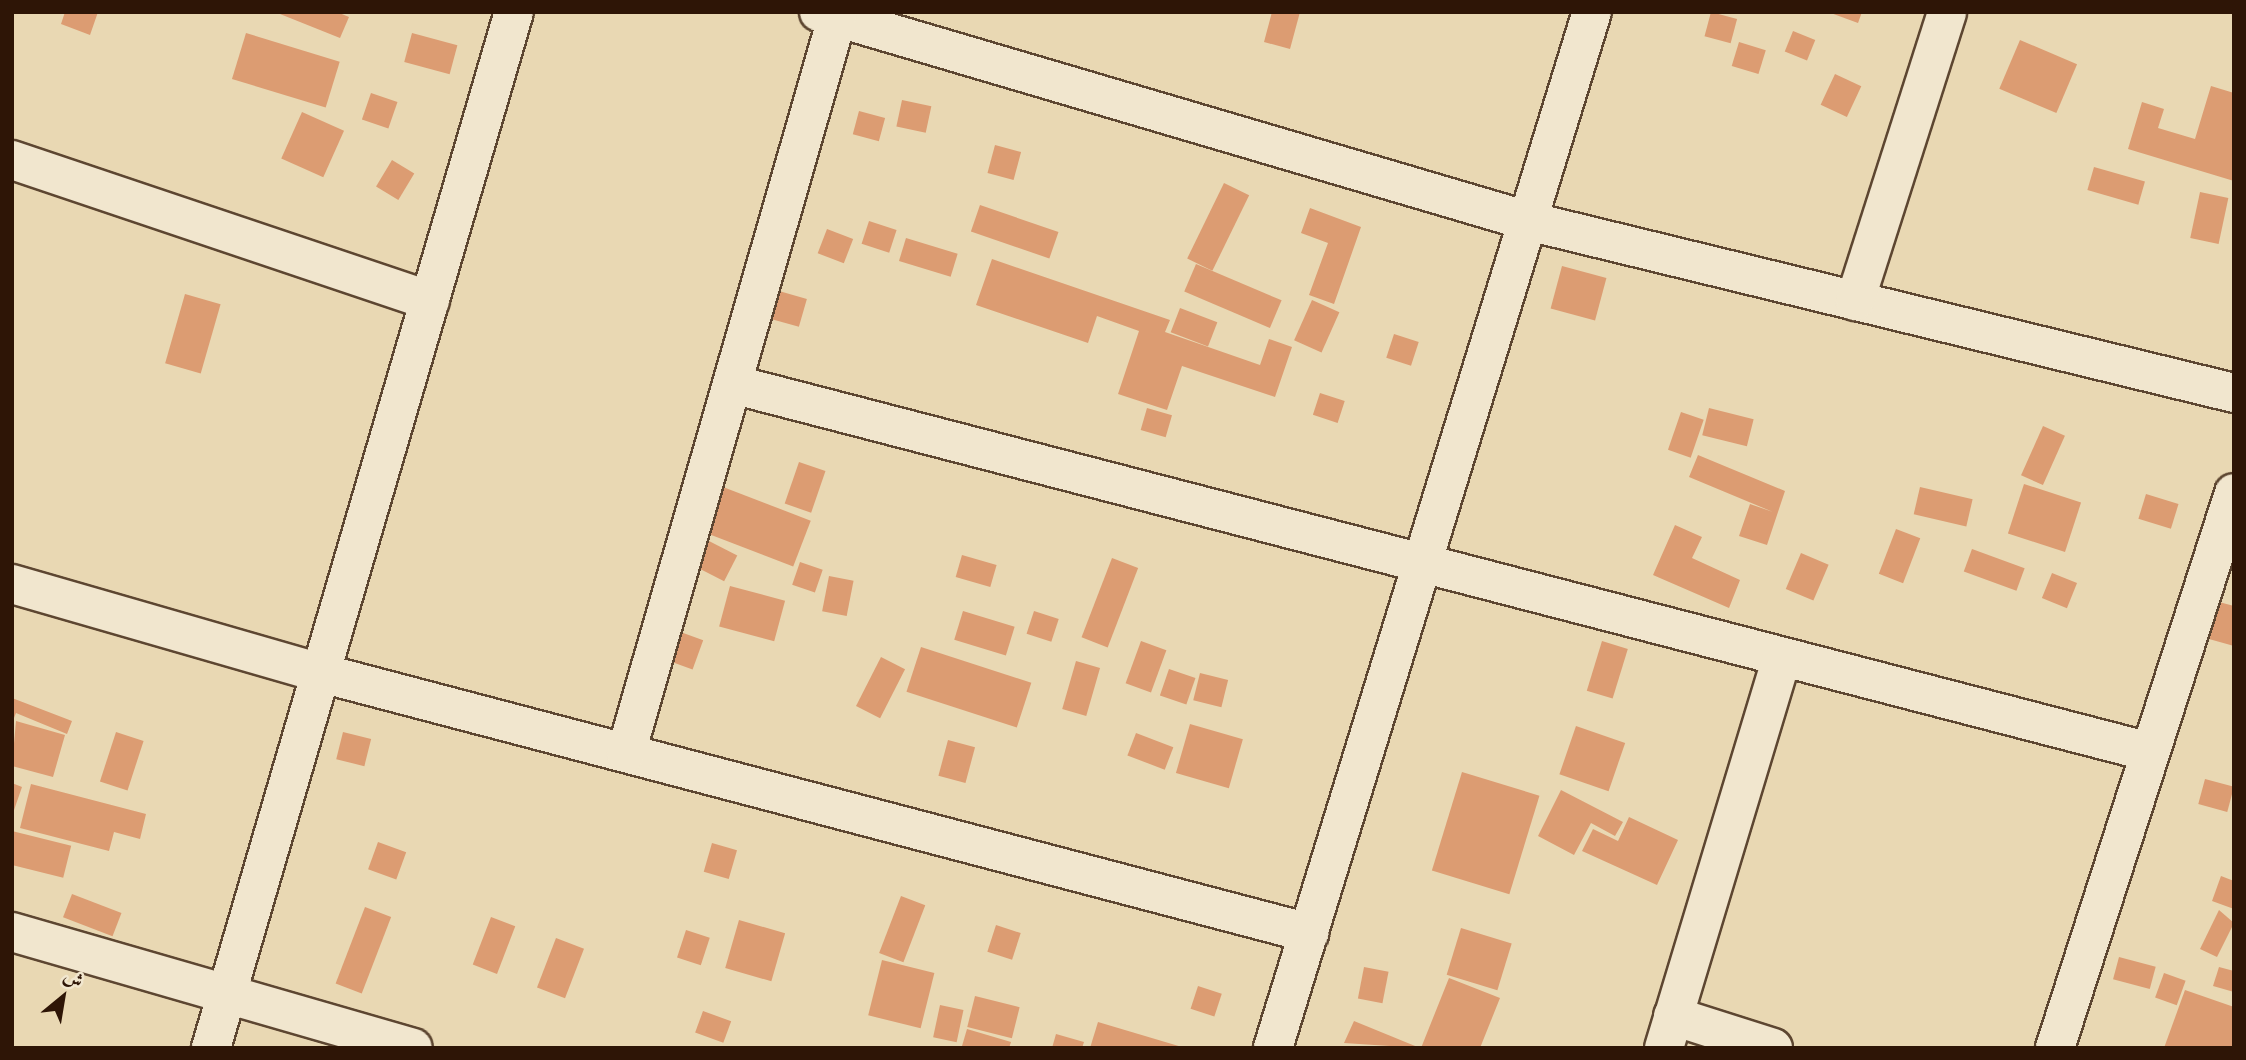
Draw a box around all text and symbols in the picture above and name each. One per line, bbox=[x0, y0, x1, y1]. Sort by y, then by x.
north arrow bbox=[28, 962, 98, 1032]
text: ش bbox=[59, 964, 88, 994]

